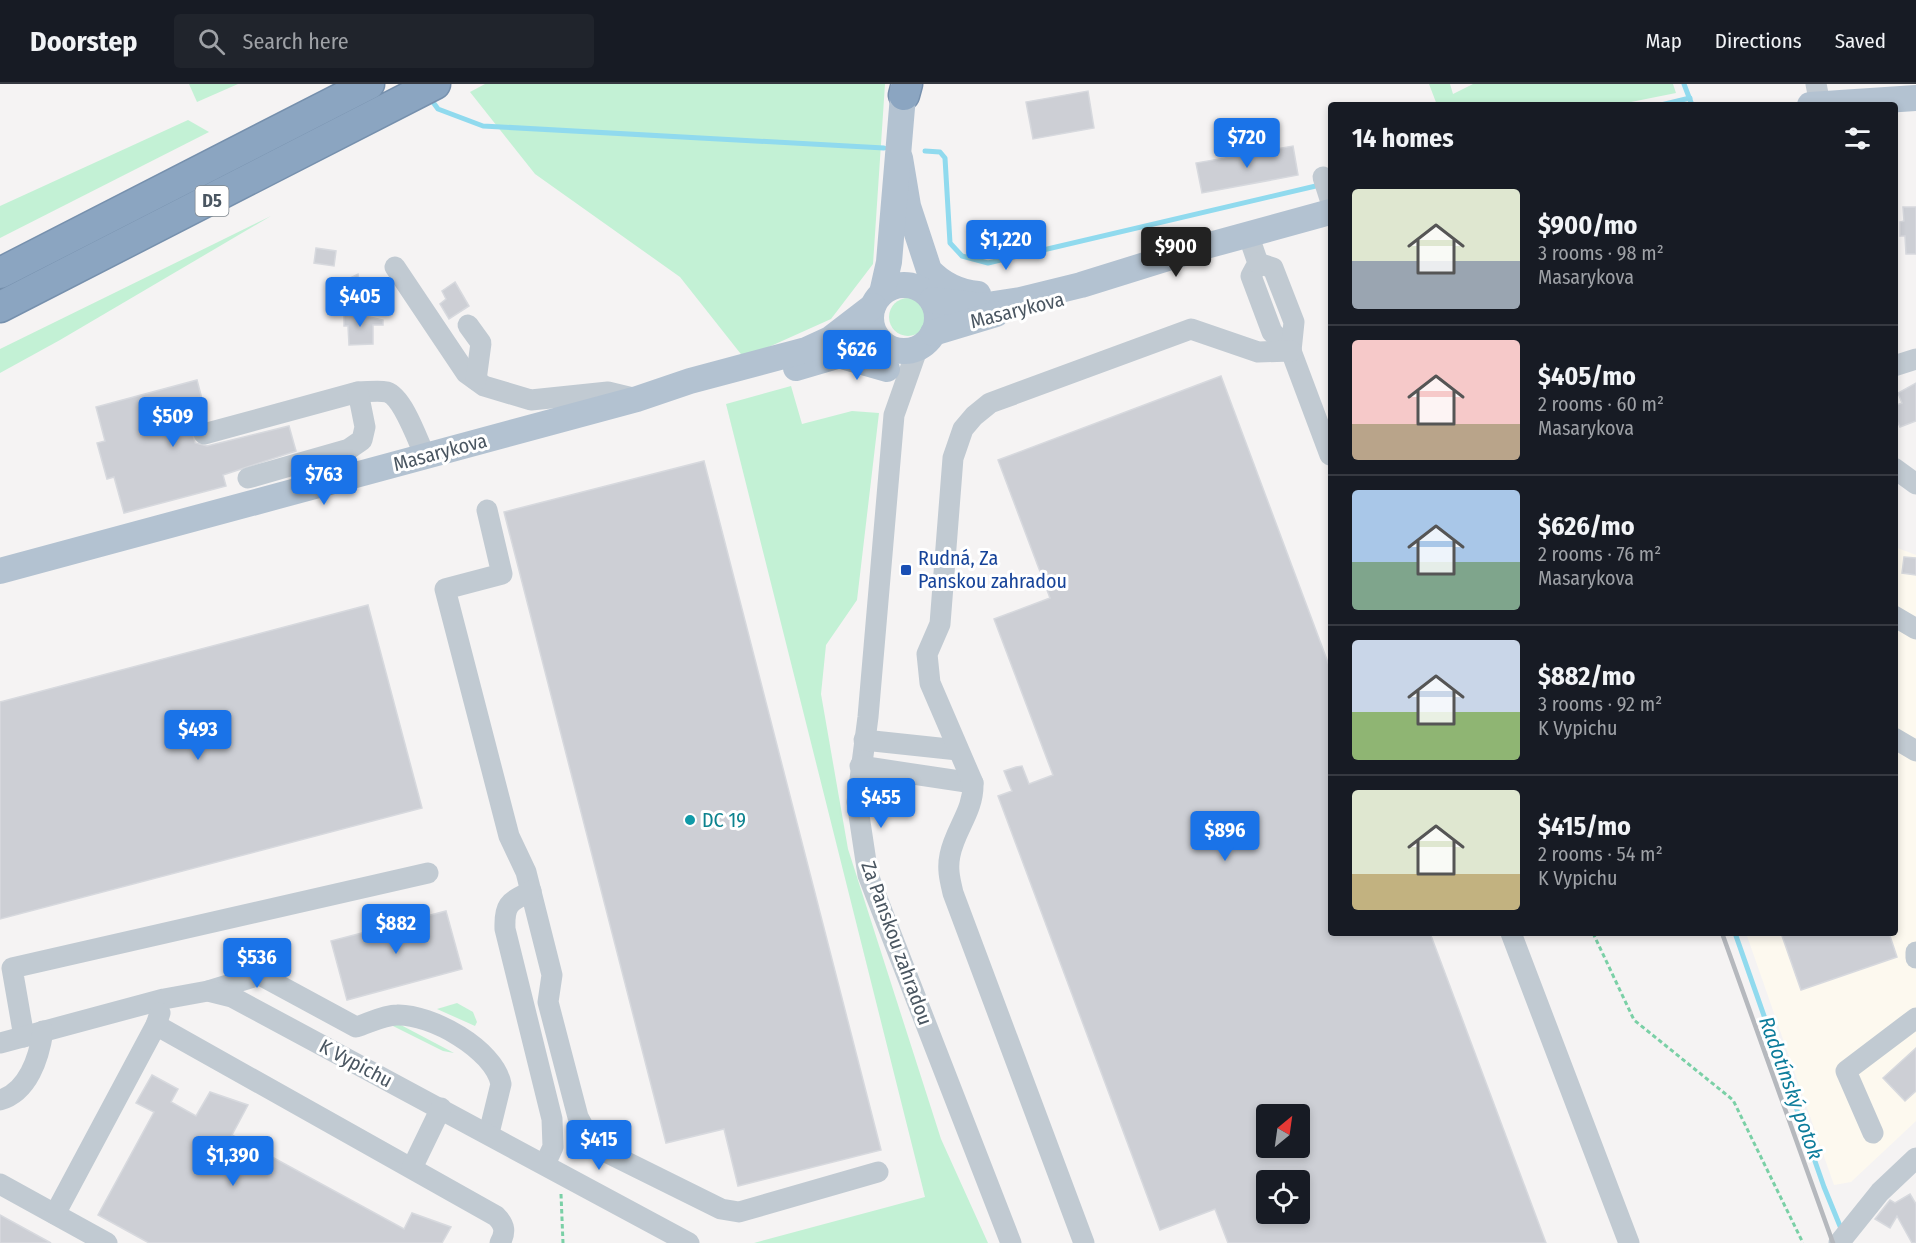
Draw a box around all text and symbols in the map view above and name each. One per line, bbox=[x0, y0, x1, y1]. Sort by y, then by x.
search box bbox=[174, 14, 594, 68]
text: Doorstep bbox=[30, 25, 138, 58]
icon: search bbox=[195, 25, 228, 58]
text: Search here bbox=[243, 28, 349, 55]
text: Map bbox=[1645, 28, 1682, 54]
text: Directions bbox=[1715, 28, 1802, 54]
text: Saved bbox=[1835, 28, 1886, 54]
pin: $720 bbox=[1211, 118, 1283, 169]
icon: filters bbox=[1841, 122, 1874, 155]
text: 14 homes bbox=[1352, 123, 1454, 154]
text: $720 bbox=[1228, 125, 1266, 149]
road number: D5 bbox=[196, 186, 228, 216]
text: $900/mo bbox=[1538, 210, 1637, 241]
icon: home bbox=[1400, 213, 1472, 285]
pin: $1,220 bbox=[957, 220, 1055, 271]
text: $1,220 bbox=[980, 227, 1032, 251]
pin: $900 bbox=[1140, 227, 1212, 278]
text: $900 bbox=[1155, 234, 1197, 258]
text: 3 rooms · 98 m² bbox=[1538, 241, 1664, 265]
text: Masarykova bbox=[1538, 265, 1634, 289]
pin: $405 bbox=[324, 277, 396, 328]
text: $405 bbox=[340, 284, 380, 308]
street label: Masarykova bbox=[968, 287, 1066, 333]
pin: $626 bbox=[821, 330, 893, 381]
text: $626 bbox=[837, 337, 877, 361]
text: $405/mo bbox=[1538, 361, 1636, 392]
icon: home bbox=[1400, 364, 1472, 436]
text: 2 rooms · 60 m² bbox=[1538, 392, 1664, 416]
pin: $509 bbox=[137, 397, 209, 448]
text: $509 bbox=[153, 404, 193, 428]
text: Masarykova bbox=[1538, 416, 1634, 440]
street label: Masarykova bbox=[391, 428, 489, 476]
pin: $763 bbox=[288, 455, 360, 506]
text: $763 bbox=[305, 462, 343, 486]
text: $626/mo bbox=[1538, 511, 1635, 542]
icon: home bbox=[1400, 514, 1472, 586]
text: 2 rooms · 76 m² bbox=[1538, 542, 1661, 566]
place label: Rudná, Za Panskou zahradou bbox=[918, 546, 1067, 593]
marker: Rudná, Za Panskou zahradou bbox=[899, 563, 913, 577]
text: Masarykova bbox=[1538, 566, 1634, 590]
text: $882/mo bbox=[1538, 661, 1635, 692]
icon: home bbox=[1400, 664, 1472, 736]
text: 3 rooms · 92 m² bbox=[1538, 692, 1662, 716]
pin: $493 bbox=[162, 710, 234, 761]
text: K Vypichu bbox=[1538, 716, 1617, 740]
text: $493 bbox=[178, 717, 218, 741]
pin: $455 bbox=[845, 778, 917, 829]
text: $455 bbox=[861, 785, 901, 809]
place label: DC 19 bbox=[702, 808, 746, 832]
pin: $896 bbox=[1189, 811, 1261, 862]
text: $415/mo bbox=[1538, 811, 1631, 842]
marker: DC 19 bbox=[683, 813, 697, 827]
icon: home bbox=[1400, 814, 1472, 886]
text: $896 bbox=[1204, 818, 1246, 842]
text: 2 rooms · 54 m² bbox=[1538, 842, 1663, 866]
street label: Za Panskou zahradou bbox=[856, 858, 938, 1028]
text: K Vypichu bbox=[1538, 866, 1617, 890]
pin: $882 bbox=[360, 904, 432, 955]
text: $882 bbox=[376, 911, 416, 935]
pin: $536 bbox=[221, 938, 293, 989]
text: $536 bbox=[237, 945, 277, 969]
water label: Radotínský potok bbox=[1753, 1013, 1829, 1163]
street label: K Vypichu bbox=[315, 1034, 397, 1092]
north arrow bbox=[1256, 1104, 1310, 1158]
map controls bbox=[1256, 1104, 1310, 1224]
pin: $415 bbox=[563, 1120, 635, 1171]
text: $415 bbox=[580, 1127, 618, 1151]
pin: $1,390 bbox=[184, 1136, 282, 1187]
text: $1,390 bbox=[206, 1143, 260, 1167]
button: locate bbox=[1256, 1170, 1310, 1224]

